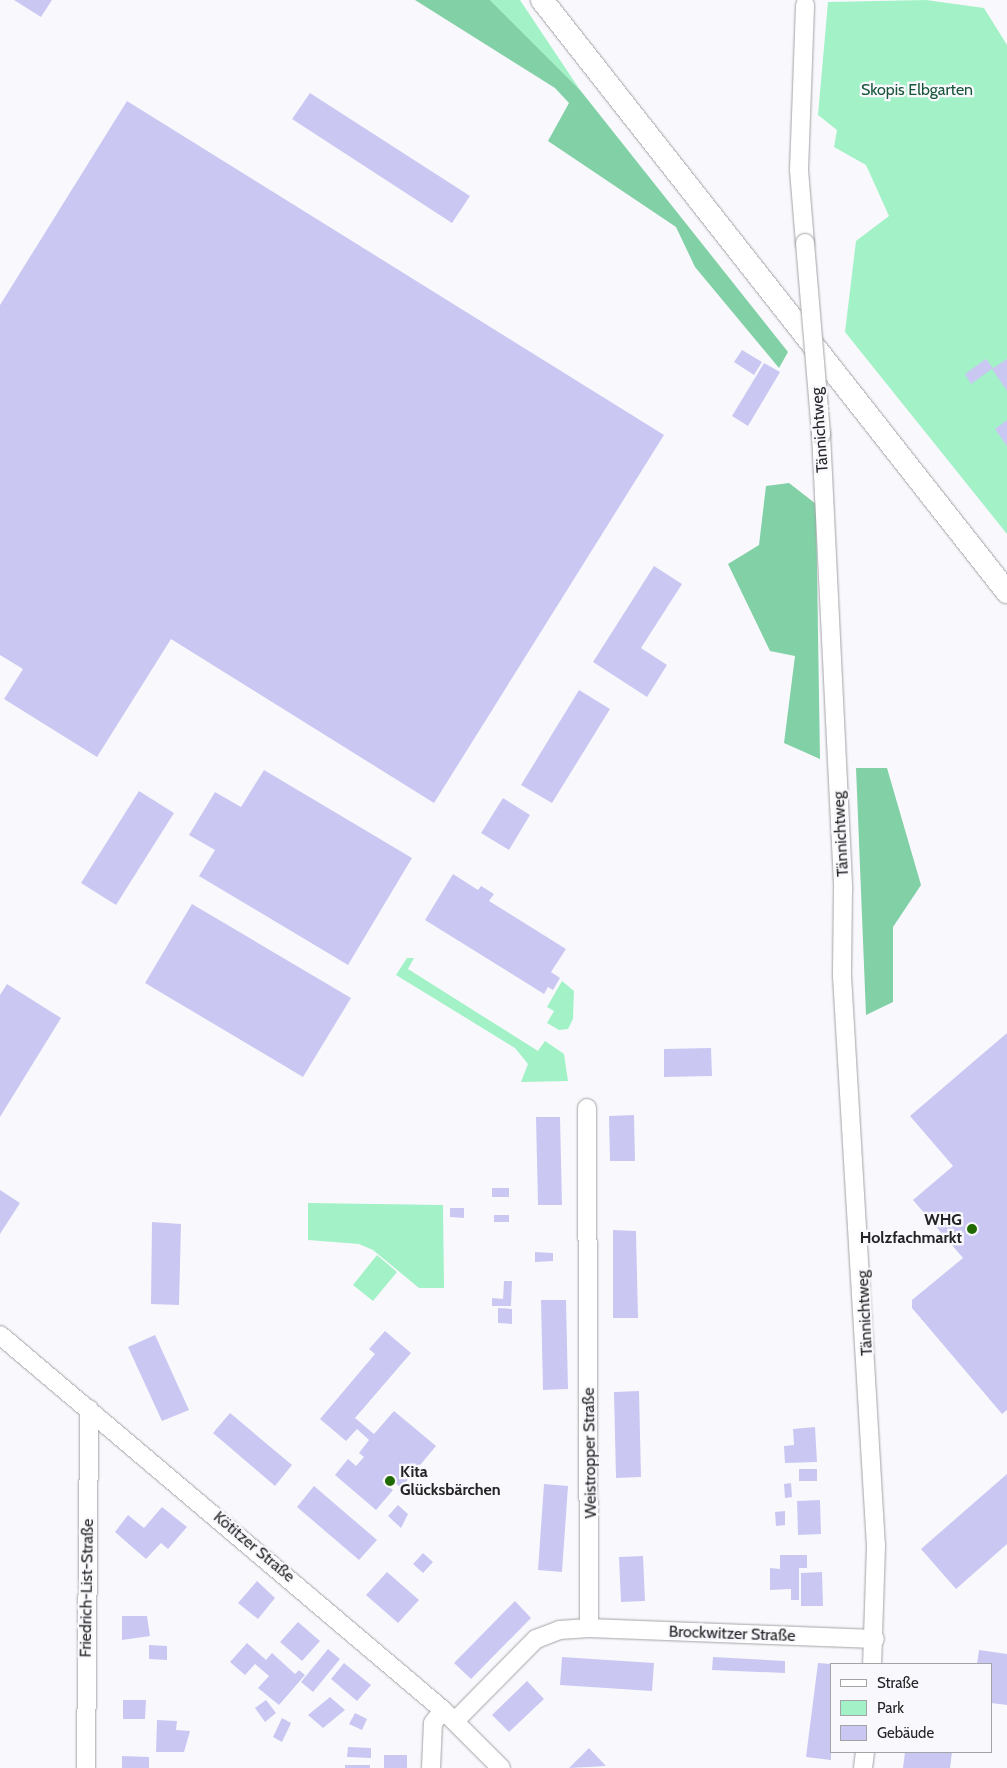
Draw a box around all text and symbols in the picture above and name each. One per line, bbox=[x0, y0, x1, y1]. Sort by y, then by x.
park label: Skopis Elbgarten bbox=[861, 80, 973, 100]
street label: Tännichtweg bbox=[807, 387, 833, 473]
street label: Tännichtweg bbox=[829, 791, 853, 877]
place label: WHG Holzfachmarkt bbox=[860, 1210, 962, 1248]
marker: WHG Holzfachmarkt bbox=[966, 1223, 978, 1235]
street label: Tännichtweg bbox=[853, 1270, 877, 1356]
street label: Weistropper Straße bbox=[579, 1387, 601, 1519]
place label: Kita Glücksbärchen bbox=[400, 1462, 501, 1500]
marker: Kita Glücksbärchen bbox=[384, 1475, 396, 1487]
street label: Kötitzer Straße bbox=[210, 1507, 298, 1587]
street label: Friedrich-List-Straße bbox=[76, 1518, 98, 1658]
street label: Brockwitzer Straße bbox=[668, 1622, 796, 1646]
legend bbox=[830, 1663, 992, 1753]
text: Straße bbox=[877, 1674, 919, 1692]
text: Park bbox=[877, 1699, 904, 1717]
text: Gebäude bbox=[877, 1724, 934, 1742]

